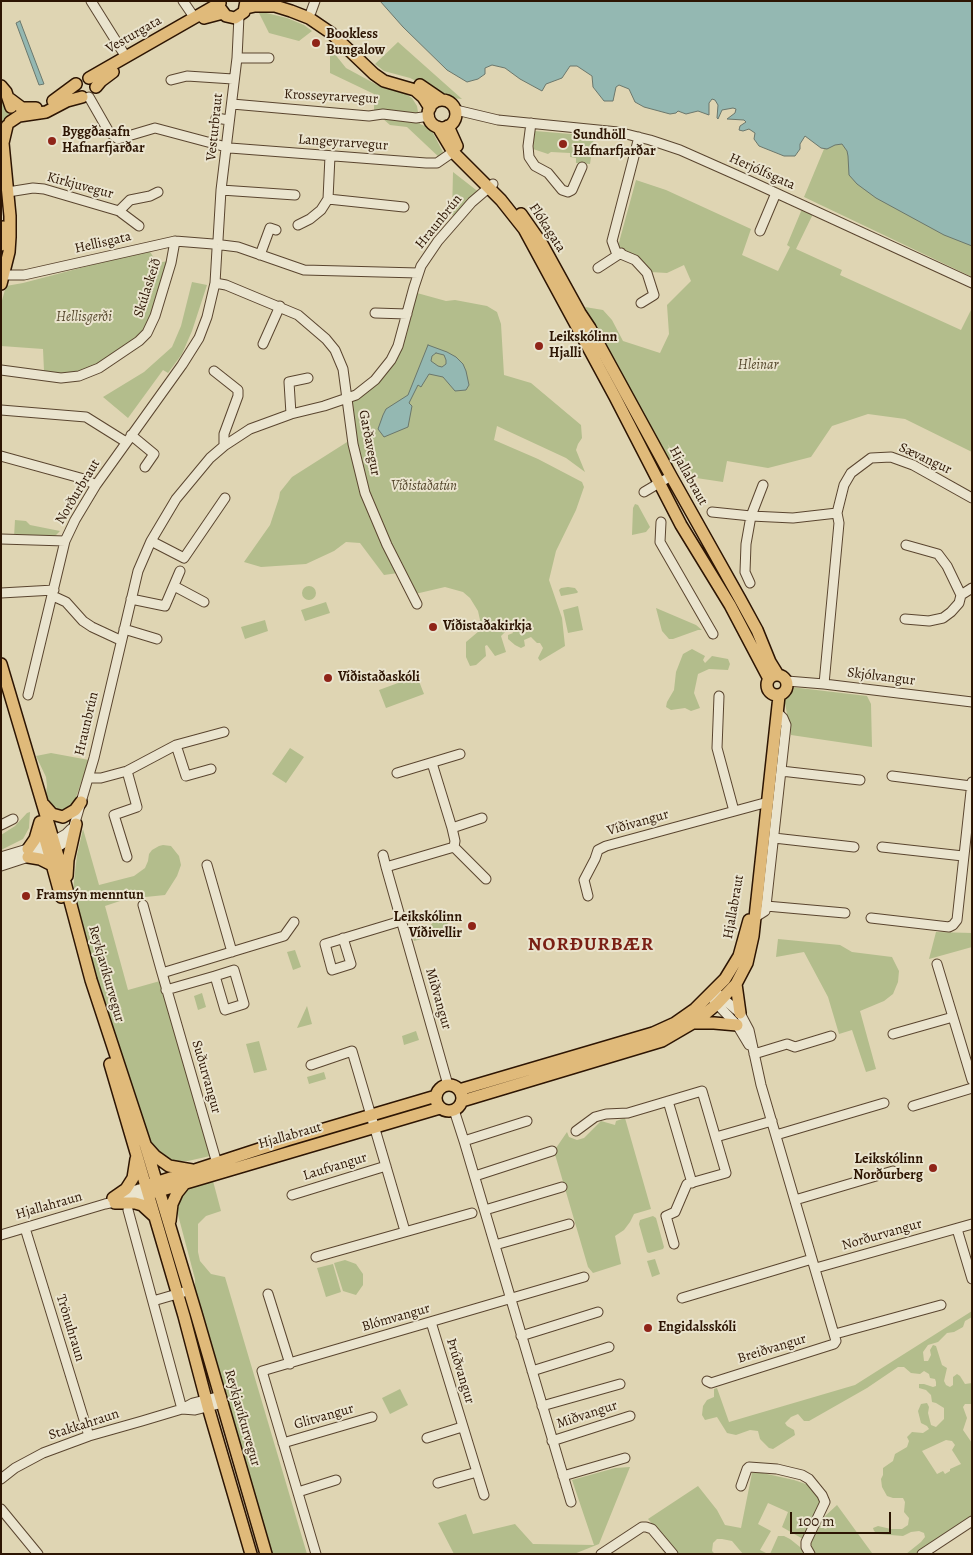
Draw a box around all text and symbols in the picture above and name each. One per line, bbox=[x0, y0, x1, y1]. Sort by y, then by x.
street label: Vesturgata bbox=[103, 12, 165, 58]
place label: Bookless Bungalow bbox=[326, 27, 385, 59]
marker: Bookless Bungalow bbox=[310, 37, 322, 49]
street label: Krosseyrarvegur bbox=[284, 86, 378, 108]
street label: Vesturbraut bbox=[203, 92, 227, 162]
place label: Byggðasafn Hafnarfjarðar bbox=[62, 125, 145, 158]
place label: Sundhöll Hafnarfjarðar bbox=[573, 128, 656, 160]
street label: Langeyrarvegur bbox=[297, 131, 389, 155]
marker: Byggðasafn Hafnarfjarðar bbox=[46, 135, 58, 147]
marker: Sundhöll Hafnarfjarðar bbox=[557, 138, 569, 150]
street label: Herjólfsgata bbox=[726, 150, 798, 194]
street label: Kirkjuvegur bbox=[45, 169, 115, 203]
street label: Hraunbrún bbox=[412, 191, 466, 253]
street label: Flókagata bbox=[525, 200, 569, 256]
street label: Hellisgata bbox=[73, 228, 133, 258]
street label: Skúlaskeið bbox=[131, 256, 165, 320]
park label: Hellisgerði bbox=[56, 310, 112, 326]
place label: Leikskólinn Hjalli bbox=[549, 330, 617, 362]
marker: Leikskólinn Hjalli bbox=[533, 340, 545, 352]
park label: Hleinar bbox=[738, 358, 778, 374]
street label: Garðavegur bbox=[354, 409, 384, 477]
street label: Sævangur bbox=[896, 439, 954, 479]
street label: Hjallabraut bbox=[665, 444, 711, 508]
street label: Norðurbraut bbox=[52, 456, 104, 528]
park label: Víðistaðatún bbox=[391, 479, 457, 495]
place label: Víðistaðakirkja bbox=[443, 619, 532, 635]
marker: Víðistaðakirkja bbox=[427, 621, 439, 633]
street label: Skjólvangur bbox=[846, 665, 916, 689]
place label: Víðistaðaskóli bbox=[338, 670, 420, 686]
marker: Víðistaðaskóli bbox=[322, 672, 334, 684]
street label: Hraunbrún bbox=[71, 690, 103, 758]
street label: Víðivangur bbox=[605, 806, 671, 840]
street label: Hjallabraut bbox=[720, 874, 748, 940]
place label: Framsýn menntun bbox=[36, 888, 144, 904]
marker: Framsýn menntun bbox=[20, 890, 32, 902]
place label: Leikskólinn Víðivellir bbox=[394, 910, 462, 942]
marker: Leikskólinn Víðivellir bbox=[466, 920, 478, 932]
street label: Reykjavíkurvegur bbox=[84, 924, 128, 1024]
district label: NORÐURBÆR bbox=[527, 934, 655, 956]
street label: Miðvangur bbox=[421, 966, 455, 1032]
street label: Suðurvangur bbox=[188, 1038, 224, 1116]
street label: Hjallabraut bbox=[256, 1119, 324, 1153]
street label: Laufvangur bbox=[301, 1149, 369, 1185]
place label: Leikskólinn Norðurberg bbox=[853, 1152, 923, 1184]
marker: Leikskólinn Norðurberg bbox=[927, 1162, 939, 1174]
street label: Hjallahraun bbox=[14, 1188, 84, 1224]
street label: Norðurvangur bbox=[840, 1216, 924, 1254]
street label: Trönuhraun bbox=[52, 1292, 88, 1364]
street label: Blómvangur bbox=[360, 1300, 432, 1336]
place label: Engidalsskóli bbox=[658, 1320, 736, 1336]
marker: Engidalsskóli bbox=[642, 1322, 654, 1334]
street label: Breiðvangur bbox=[736, 1331, 808, 1367]
street label: Þrúðvangur bbox=[442, 1336, 478, 1406]
street label: Reykjavíkurvegur bbox=[220, 1368, 264, 1468]
street label: Miðvangur bbox=[554, 1397, 620, 1433]
street label: Glitvangur bbox=[292, 1400, 356, 1434]
street label: Stakkahraun bbox=[47, 1406, 121, 1444]
scale bar bbox=[793, 1502, 894, 1534]
text: 100 m bbox=[798, 1511, 835, 1531]

